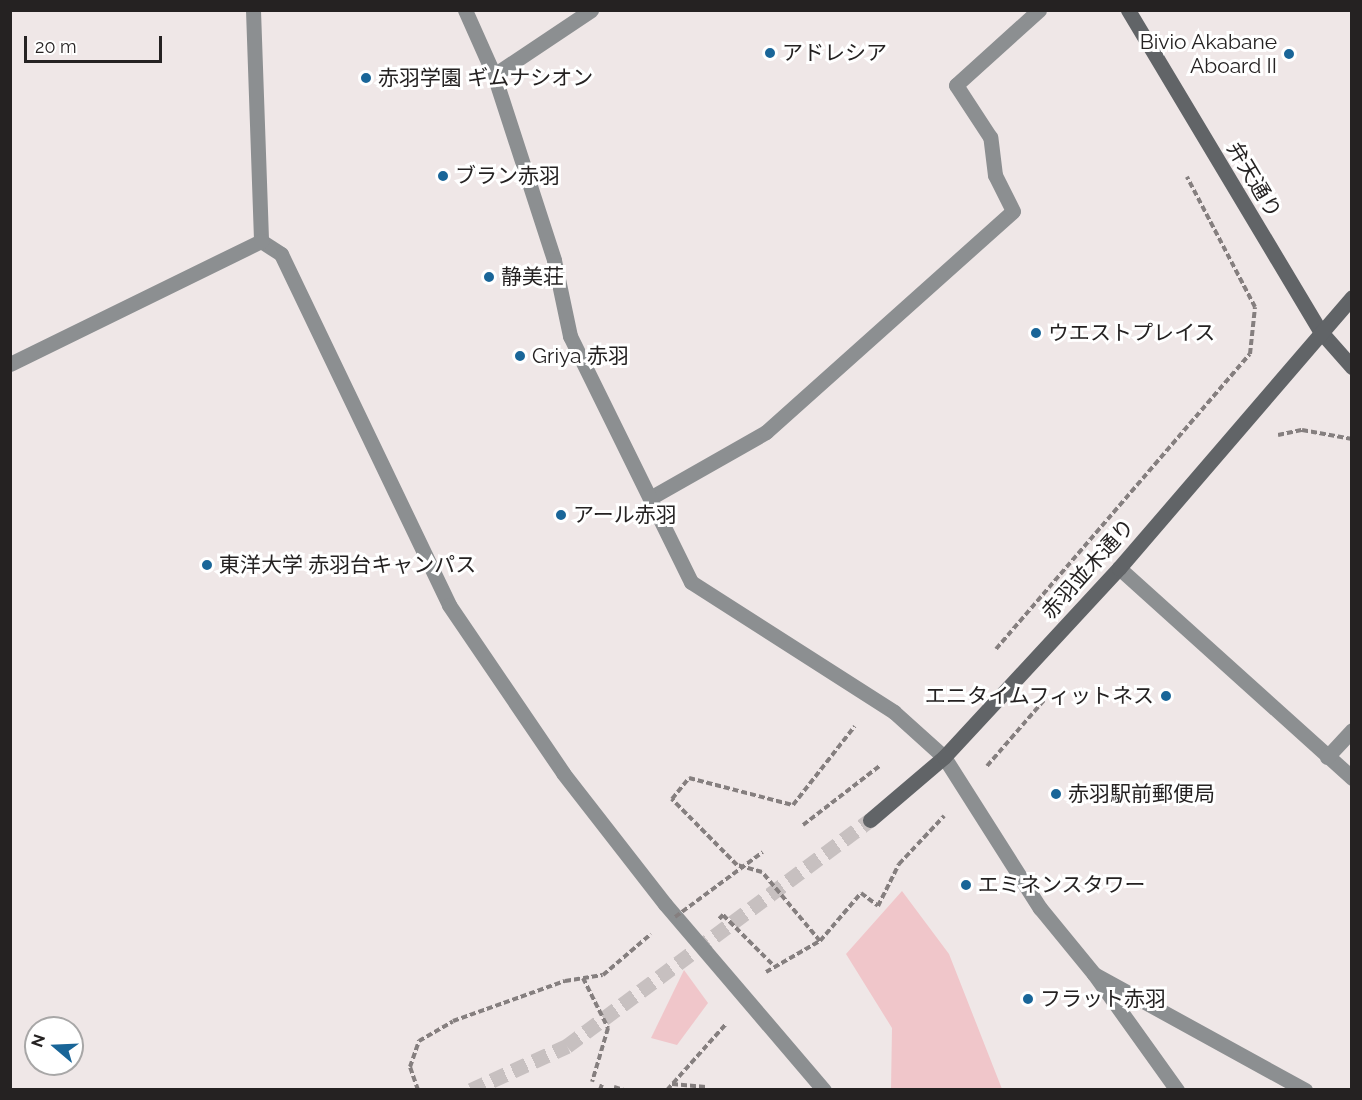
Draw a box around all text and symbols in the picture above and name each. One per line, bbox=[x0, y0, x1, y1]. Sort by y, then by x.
scale bar bbox=[27, 24, 165, 62]
place label: Bivio Akabane Aboard II bbox=[1139, 29, 1277, 79]
text: 20 m bbox=[35, 36, 77, 57]
place label: アドレシア bbox=[782, 40, 887, 66]
marker: アドレシア bbox=[763, 46, 777, 60]
marker: Bivio Akabane Aboard II bbox=[1282, 47, 1296, 61]
place label: 赤羽学園 ギムナシオン bbox=[378, 65, 593, 91]
marker: 赤羽学園 ギムナシオン bbox=[359, 71, 373, 85]
street label: 弁天通り bbox=[1222, 138, 1286, 222]
place label: ブラン赤羽 bbox=[455, 163, 560, 189]
marker: ブラン赤羽 bbox=[436, 169, 450, 183]
place label: 静美荘 bbox=[501, 264, 564, 290]
marker: 静美荘 bbox=[482, 270, 496, 284]
place label: ウエストプレイス bbox=[1048, 320, 1216, 346]
marker: ウエストプレイス bbox=[1029, 326, 1043, 340]
place label: Griya 赤羽 bbox=[532, 343, 629, 369]
marker: Griya 赤羽 bbox=[513, 349, 527, 363]
place label: アール赤羽 bbox=[573, 502, 677, 528]
marker: アール赤羽 bbox=[554, 508, 568, 522]
street label: 赤羽並木通り bbox=[1036, 514, 1140, 624]
place label: 東洋大学 赤羽台キャンパス bbox=[219, 552, 476, 578]
marker: 東洋大学 赤羽台キャンパス bbox=[200, 558, 214, 572]
place label: エニタイムフィットネス bbox=[923, 683, 1154, 709]
marker: エニタイムフィットネス bbox=[1159, 689, 1173, 703]
place label: 赤羽駅前郵便局 bbox=[1068, 781, 1215, 807]
marker: 赤羽駅前郵便局 bbox=[1049, 787, 1063, 801]
place label: エミネンスタワー bbox=[978, 872, 1146, 898]
marker: エミネンスタワー bbox=[959, 878, 973, 892]
place label: フラット赤羽 bbox=[1040, 986, 1166, 1012]
marker: フラット赤羽 bbox=[1021, 992, 1035, 1006]
north arrow bbox=[24, 1016, 84, 1076]
text: N bbox=[27, 1032, 49, 1049]

